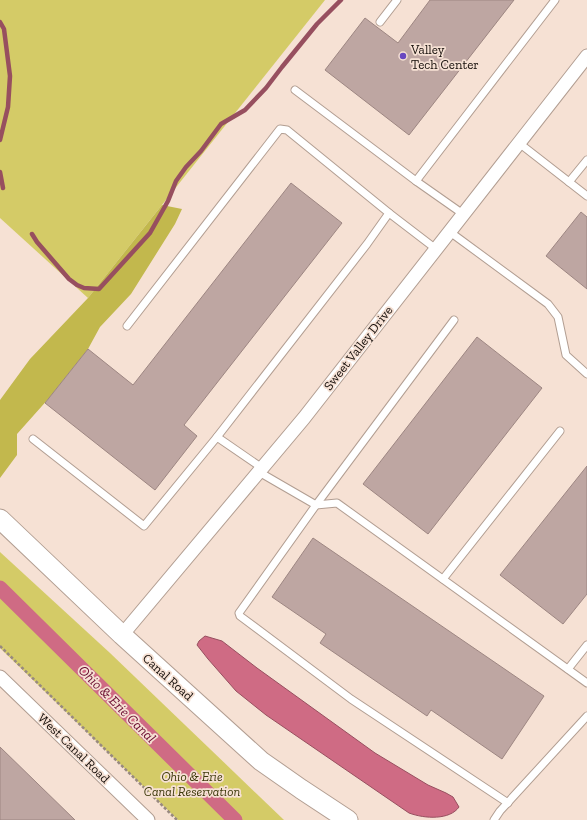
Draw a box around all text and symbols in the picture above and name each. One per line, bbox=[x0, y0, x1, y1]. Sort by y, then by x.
place label: Valley Tech Center bbox=[410, 42, 479, 72]
marker: Valley Tech Center bbox=[398, 51, 408, 61]
street label: Sweet Valley Drive bbox=[320, 303, 396, 393]
street label: Canal Road bbox=[140, 650, 196, 704]
water label: Ohio & Erie Canal bbox=[75, 662, 159, 746]
street label: West Canal Road bbox=[35, 710, 113, 786]
park label: Ohio & Erie Canal Reservation bbox=[144, 769, 240, 799]

